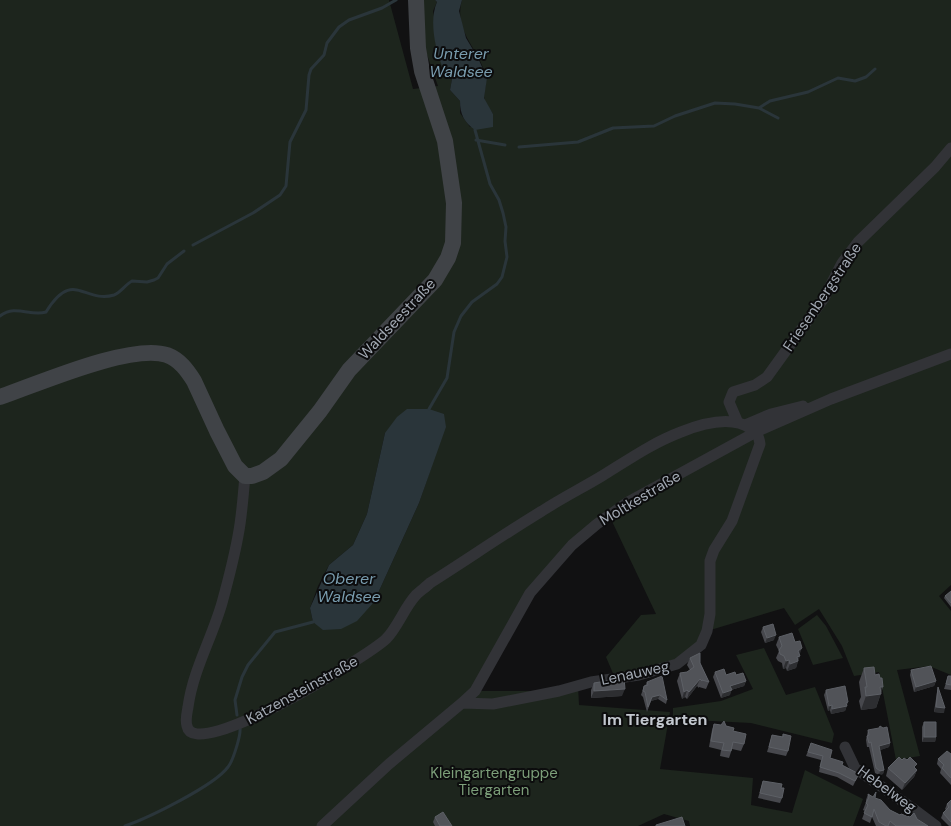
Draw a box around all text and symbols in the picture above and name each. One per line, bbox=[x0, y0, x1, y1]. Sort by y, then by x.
water label: Unterer Waldsee bbox=[429, 43, 493, 82]
street label: Friesenbergstraße bbox=[778, 239, 866, 355]
street label: Waldseestraße bbox=[354, 274, 440, 364]
street label: Moltkestraße bbox=[596, 466, 684, 530]
water label: Oberer Waldsee bbox=[317, 568, 381, 607]
street label: Katzensteinstraße bbox=[243, 651, 361, 729]
street label: Lenauweg bbox=[599, 656, 671, 690]
district label: Im Tiergarten bbox=[603, 709, 707, 730]
street label: Hebelweg bbox=[854, 761, 920, 817]
park label: Kleingartengruppe Tiergarten bbox=[430, 763, 558, 800]

